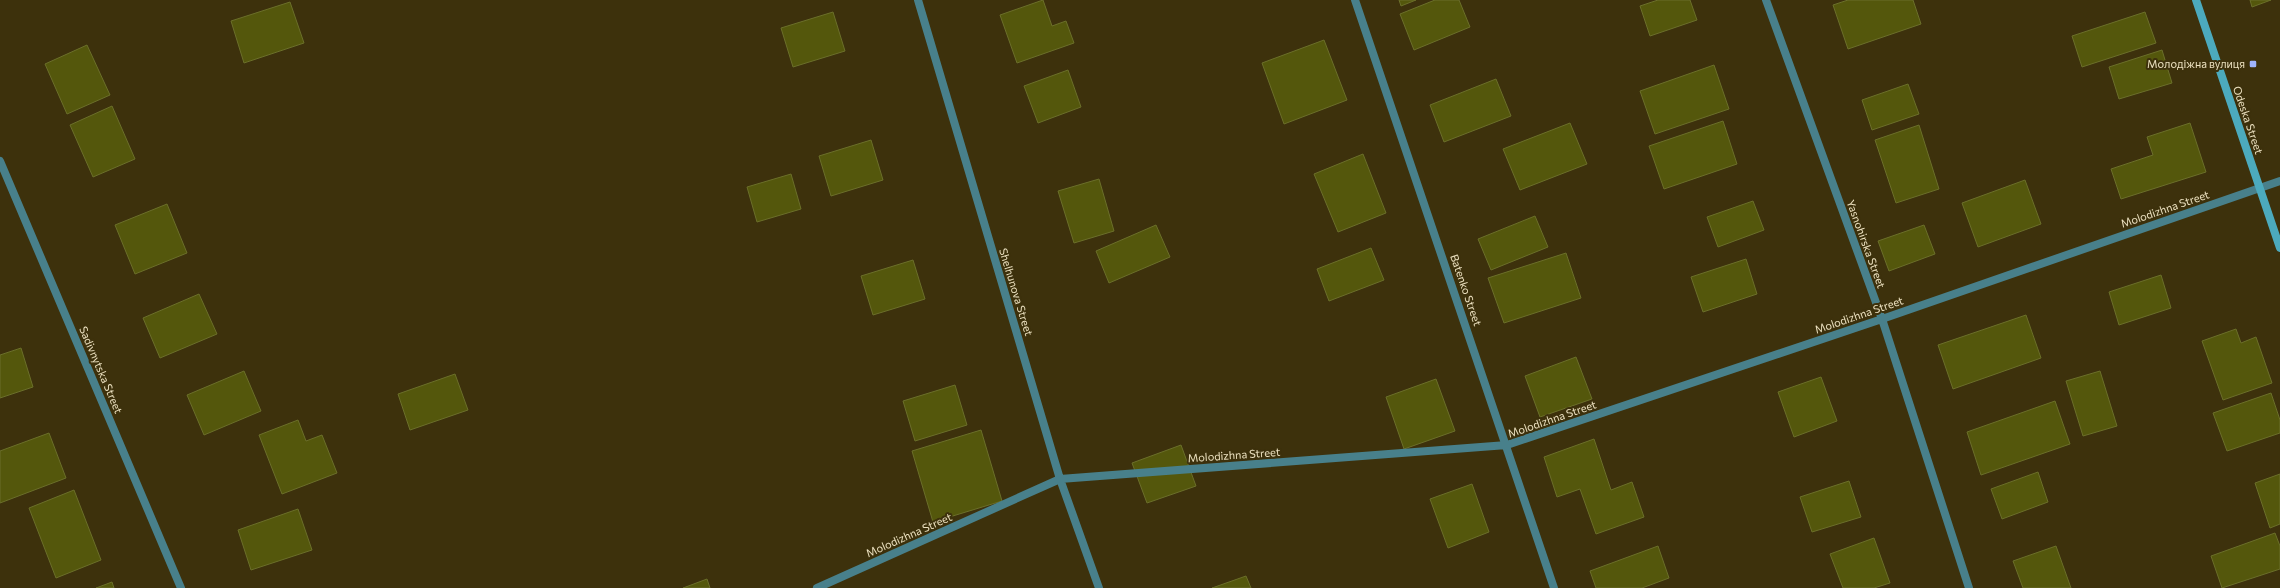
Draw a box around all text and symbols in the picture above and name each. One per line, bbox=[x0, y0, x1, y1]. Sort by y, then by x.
place label: Молодіжна вулиця bbox=[2147, 57, 2245, 70]
marker: Молодіжна вулиця bbox=[2248, 59, 2258, 69]
street label: Odeska Street bbox=[2231, 84, 2266, 156]
street label: Molodizhna Street bbox=[2119, 187, 2211, 230]
street label: Yasnohirska Street bbox=[1844, 198, 1889, 290]
street label: Shelhunova Street bbox=[997, 246, 1036, 338]
street label: Batenko Street bbox=[1448, 252, 1485, 328]
street label: Molodizhna Street bbox=[1813, 293, 1905, 336]
street label: Sadivnytska Street bbox=[77, 324, 126, 416]
street label: Molodizhna Street bbox=[1506, 397, 1598, 440]
street label: Molodizhna Street bbox=[1187, 445, 1281, 464]
street label: Molodizhna Street bbox=[864, 510, 954, 559]

